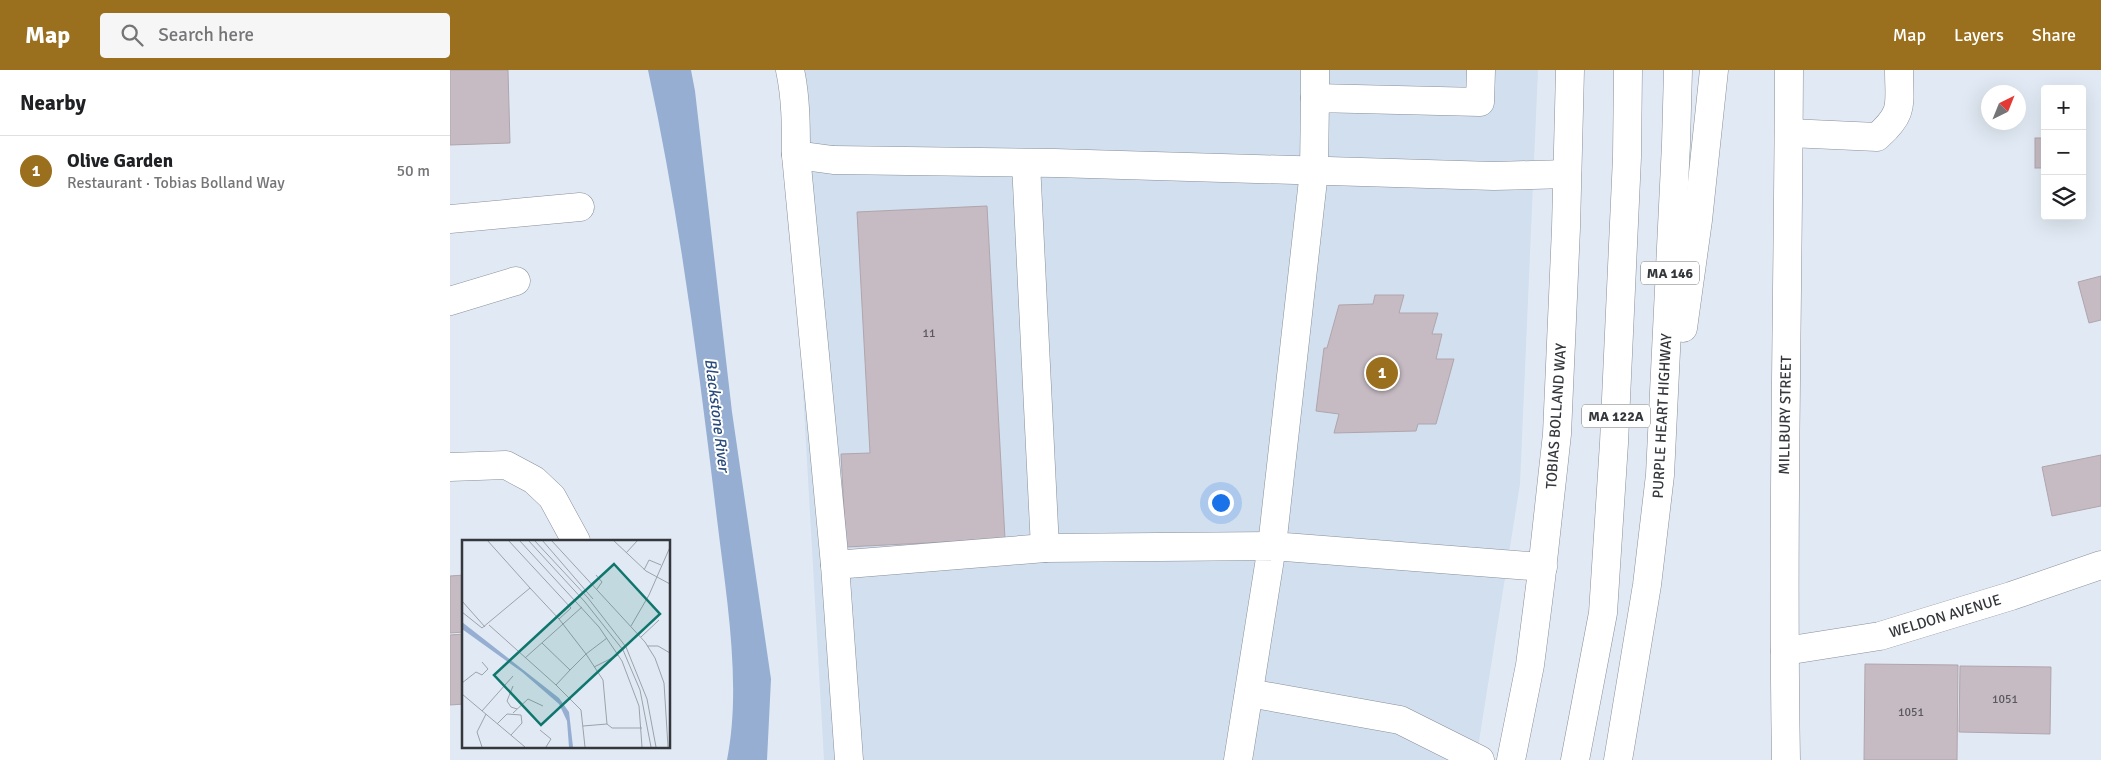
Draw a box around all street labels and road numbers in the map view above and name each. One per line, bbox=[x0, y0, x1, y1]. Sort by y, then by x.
road number: MA 146 bbox=[1641, 262, 1699, 284]
street label: PURPLE HEART HIGHWAY bbox=[1649, 333, 1675, 499]
street label: TOBIAS BOLLAND WAY bbox=[1542, 342, 1570, 489]
street label: MILLBURY STREET bbox=[1775, 355, 1795, 475]
road number: MA 122A bbox=[1582, 404, 1650, 428]
street label: WELDON AVENUE bbox=[1887, 590, 2003, 642]

